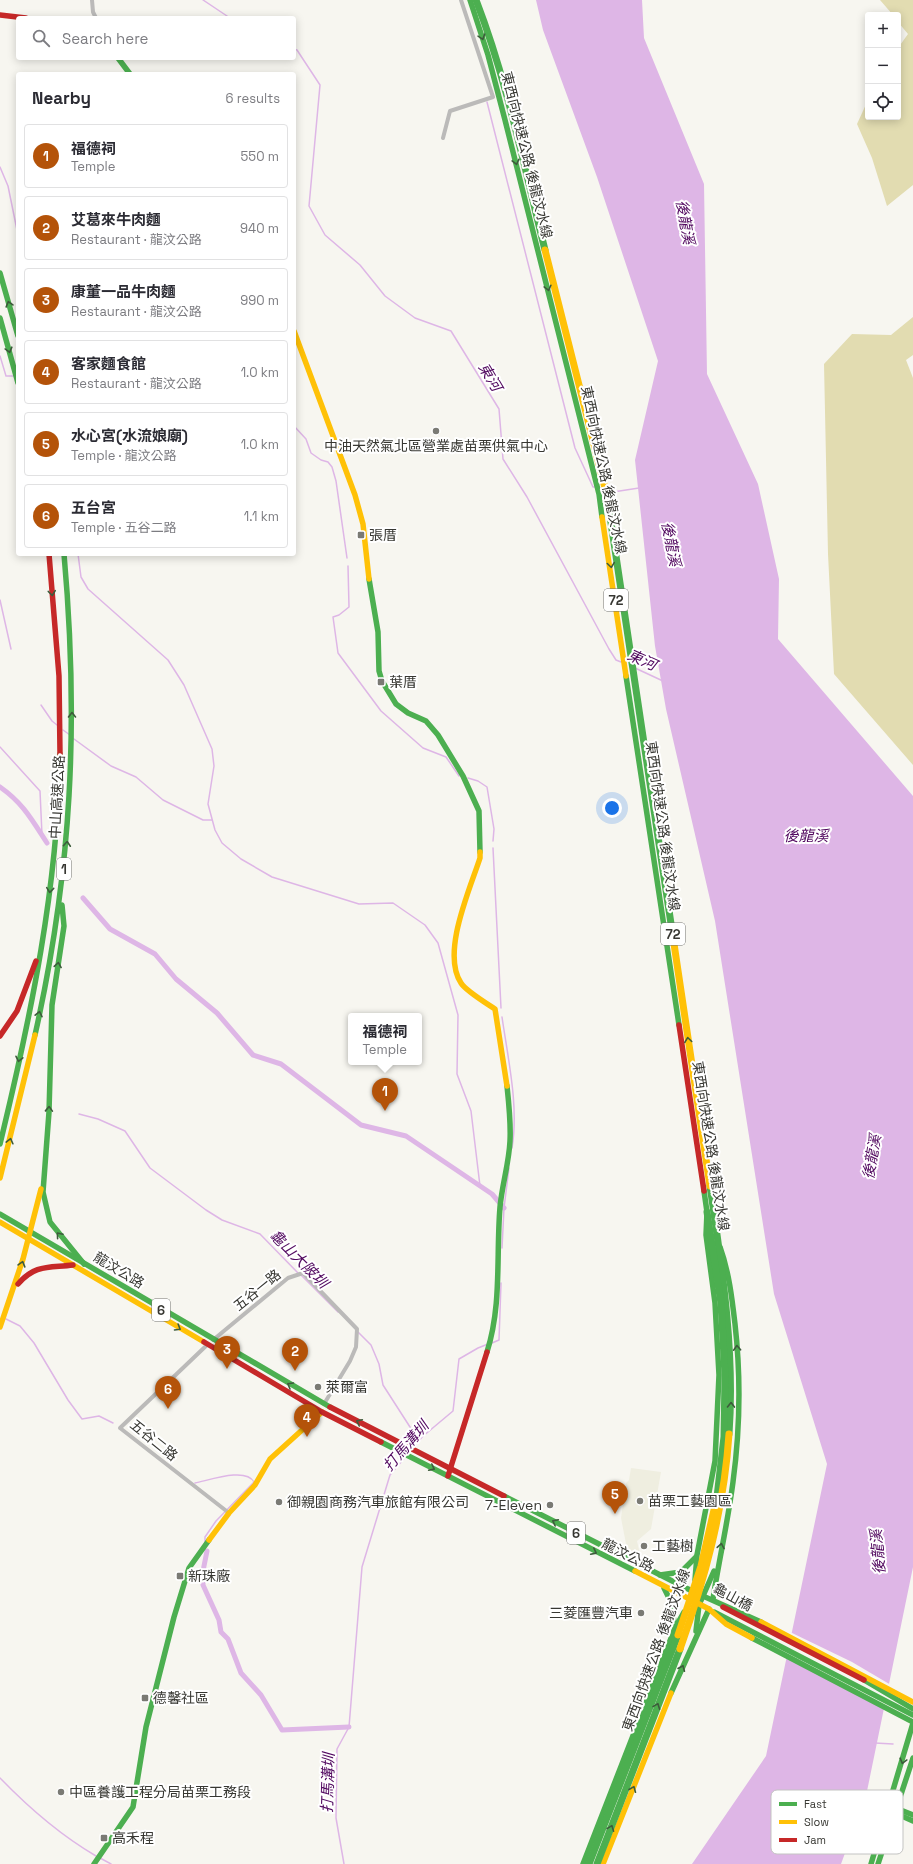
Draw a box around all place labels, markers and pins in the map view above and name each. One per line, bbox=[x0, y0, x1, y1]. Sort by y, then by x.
marker: 中油天然氣北區營業處苗栗供氣中心 bbox=[431, 426, 441, 436]
place label: 中油天然氣北區營業處苗栗供氣中心 bbox=[324, 437, 548, 455]
place label: 張厝 bbox=[369, 526, 397, 544]
marker: 張厝 bbox=[356, 530, 366, 540]
place label: 葉厝 bbox=[389, 673, 417, 691]
marker: 葉厝 bbox=[376, 677, 386, 687]
pin: 1 bbox=[372, 1078, 398, 1111]
pin: 3 bbox=[214, 1336, 240, 1369]
pin: 2 bbox=[282, 1338, 308, 1371]
pin: 6 bbox=[155, 1376, 181, 1409]
place label: 萊爾富 bbox=[326, 1378, 368, 1396]
marker: 萊爾富 bbox=[313, 1382, 323, 1392]
pin: 4 bbox=[294, 1404, 320, 1437]
pin: 5 bbox=[602, 1481, 628, 1514]
place label: 苗栗工藝園區 bbox=[648, 1492, 732, 1510]
place label: 御親園商務汽車旅館有限公司 bbox=[287, 1493, 469, 1511]
place label: 7-Eleven bbox=[485, 1496, 542, 1514]
marker: 苗栗工藝園區 bbox=[635, 1496, 645, 1506]
marker: 御親園商務汽車旅館有限公司 bbox=[274, 1497, 284, 1507]
marker: 7-Eleven bbox=[545, 1500, 555, 1510]
place label: 工藝樹 bbox=[652, 1537, 694, 1555]
marker: 工藝樹 bbox=[639, 1541, 649, 1551]
place label: 新珠廠 bbox=[188, 1567, 230, 1585]
marker: 新珠廠 bbox=[175, 1571, 185, 1581]
place label: 三菱匯豐汽車 bbox=[549, 1604, 633, 1622]
marker: 三菱匯豐汽車 bbox=[636, 1608, 646, 1618]
place label: 德馨社區 bbox=[153, 1689, 209, 1707]
marker: 德馨社區 bbox=[140, 1693, 150, 1703]
place label: 中區養護工程分局苗栗工務段 bbox=[69, 1783, 251, 1801]
marker: 中區養護工程分局苗栗工務段 bbox=[56, 1787, 66, 1797]
place label: 高禾程 bbox=[112, 1829, 154, 1847]
marker: 高禾程 bbox=[99, 1833, 109, 1843]

